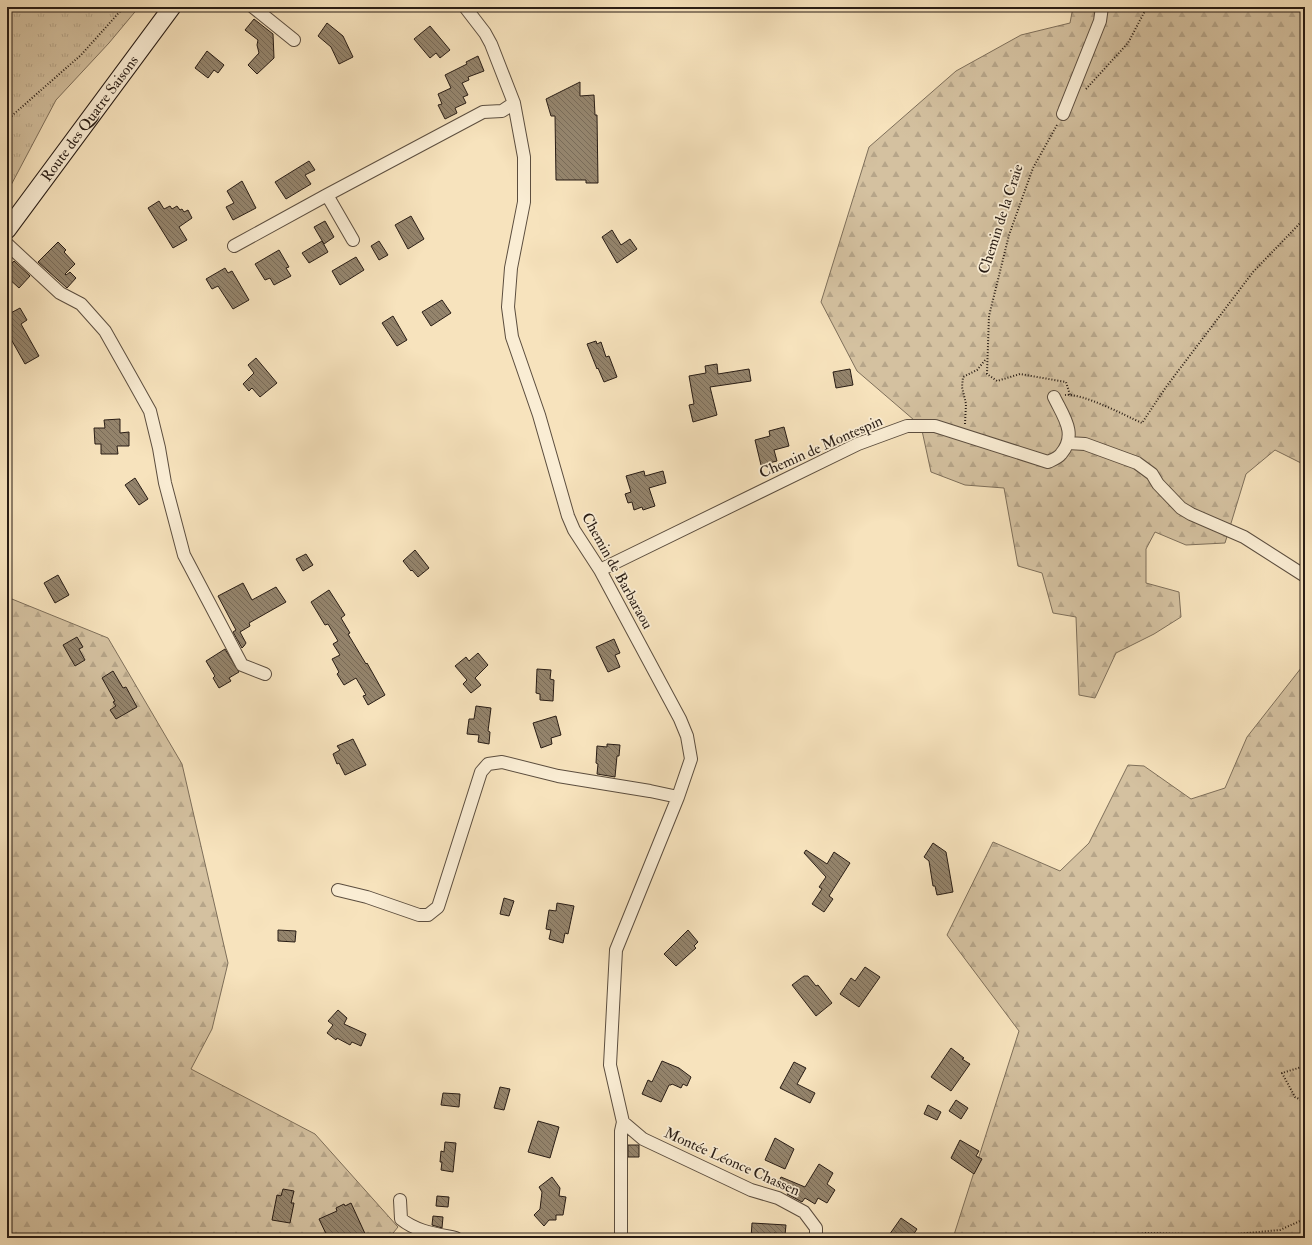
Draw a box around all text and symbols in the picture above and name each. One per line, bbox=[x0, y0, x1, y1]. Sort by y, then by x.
street label: Route des Quatre Saisons bbox=[37, 51, 143, 185]
street label: Chemin de la Craie bbox=[974, 162, 1028, 276]
street label: Chemin de Montespin bbox=[756, 411, 886, 484]
street label: Chemin de Barbaraou bbox=[577, 509, 657, 633]
street label: Montée Léonce Chassen bbox=[661, 1124, 803, 1201]

